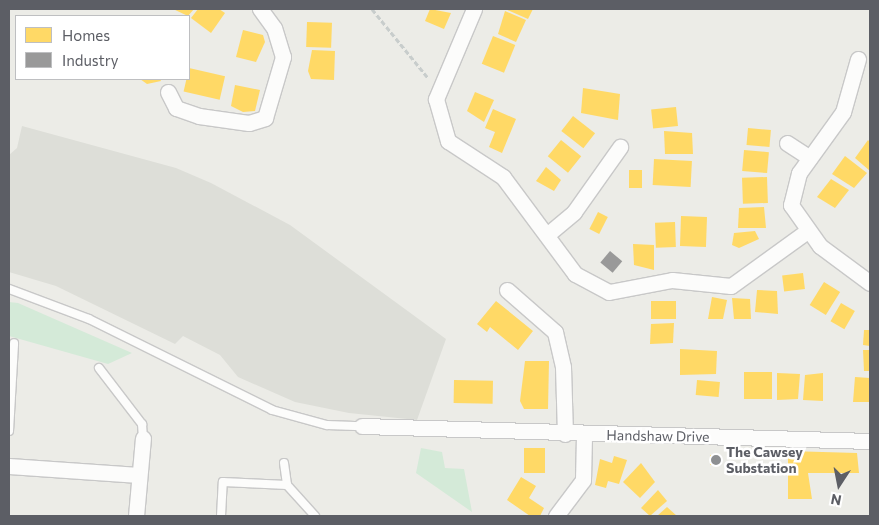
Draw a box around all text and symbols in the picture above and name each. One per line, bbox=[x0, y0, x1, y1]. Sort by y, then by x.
legend bbox=[15, 15, 190, 80]
text: Homes bbox=[62, 26, 110, 44]
text: Industry bbox=[62, 51, 119, 69]
street label: Handshaw Drive bbox=[606, 427, 710, 445]
place label: The Cawsey Substation bbox=[726, 444, 803, 477]
marker: The Cawsey Substation bbox=[710, 454, 722, 466]
north arrow bbox=[814, 460, 864, 510]
text: N bbox=[829, 491, 843, 510]

